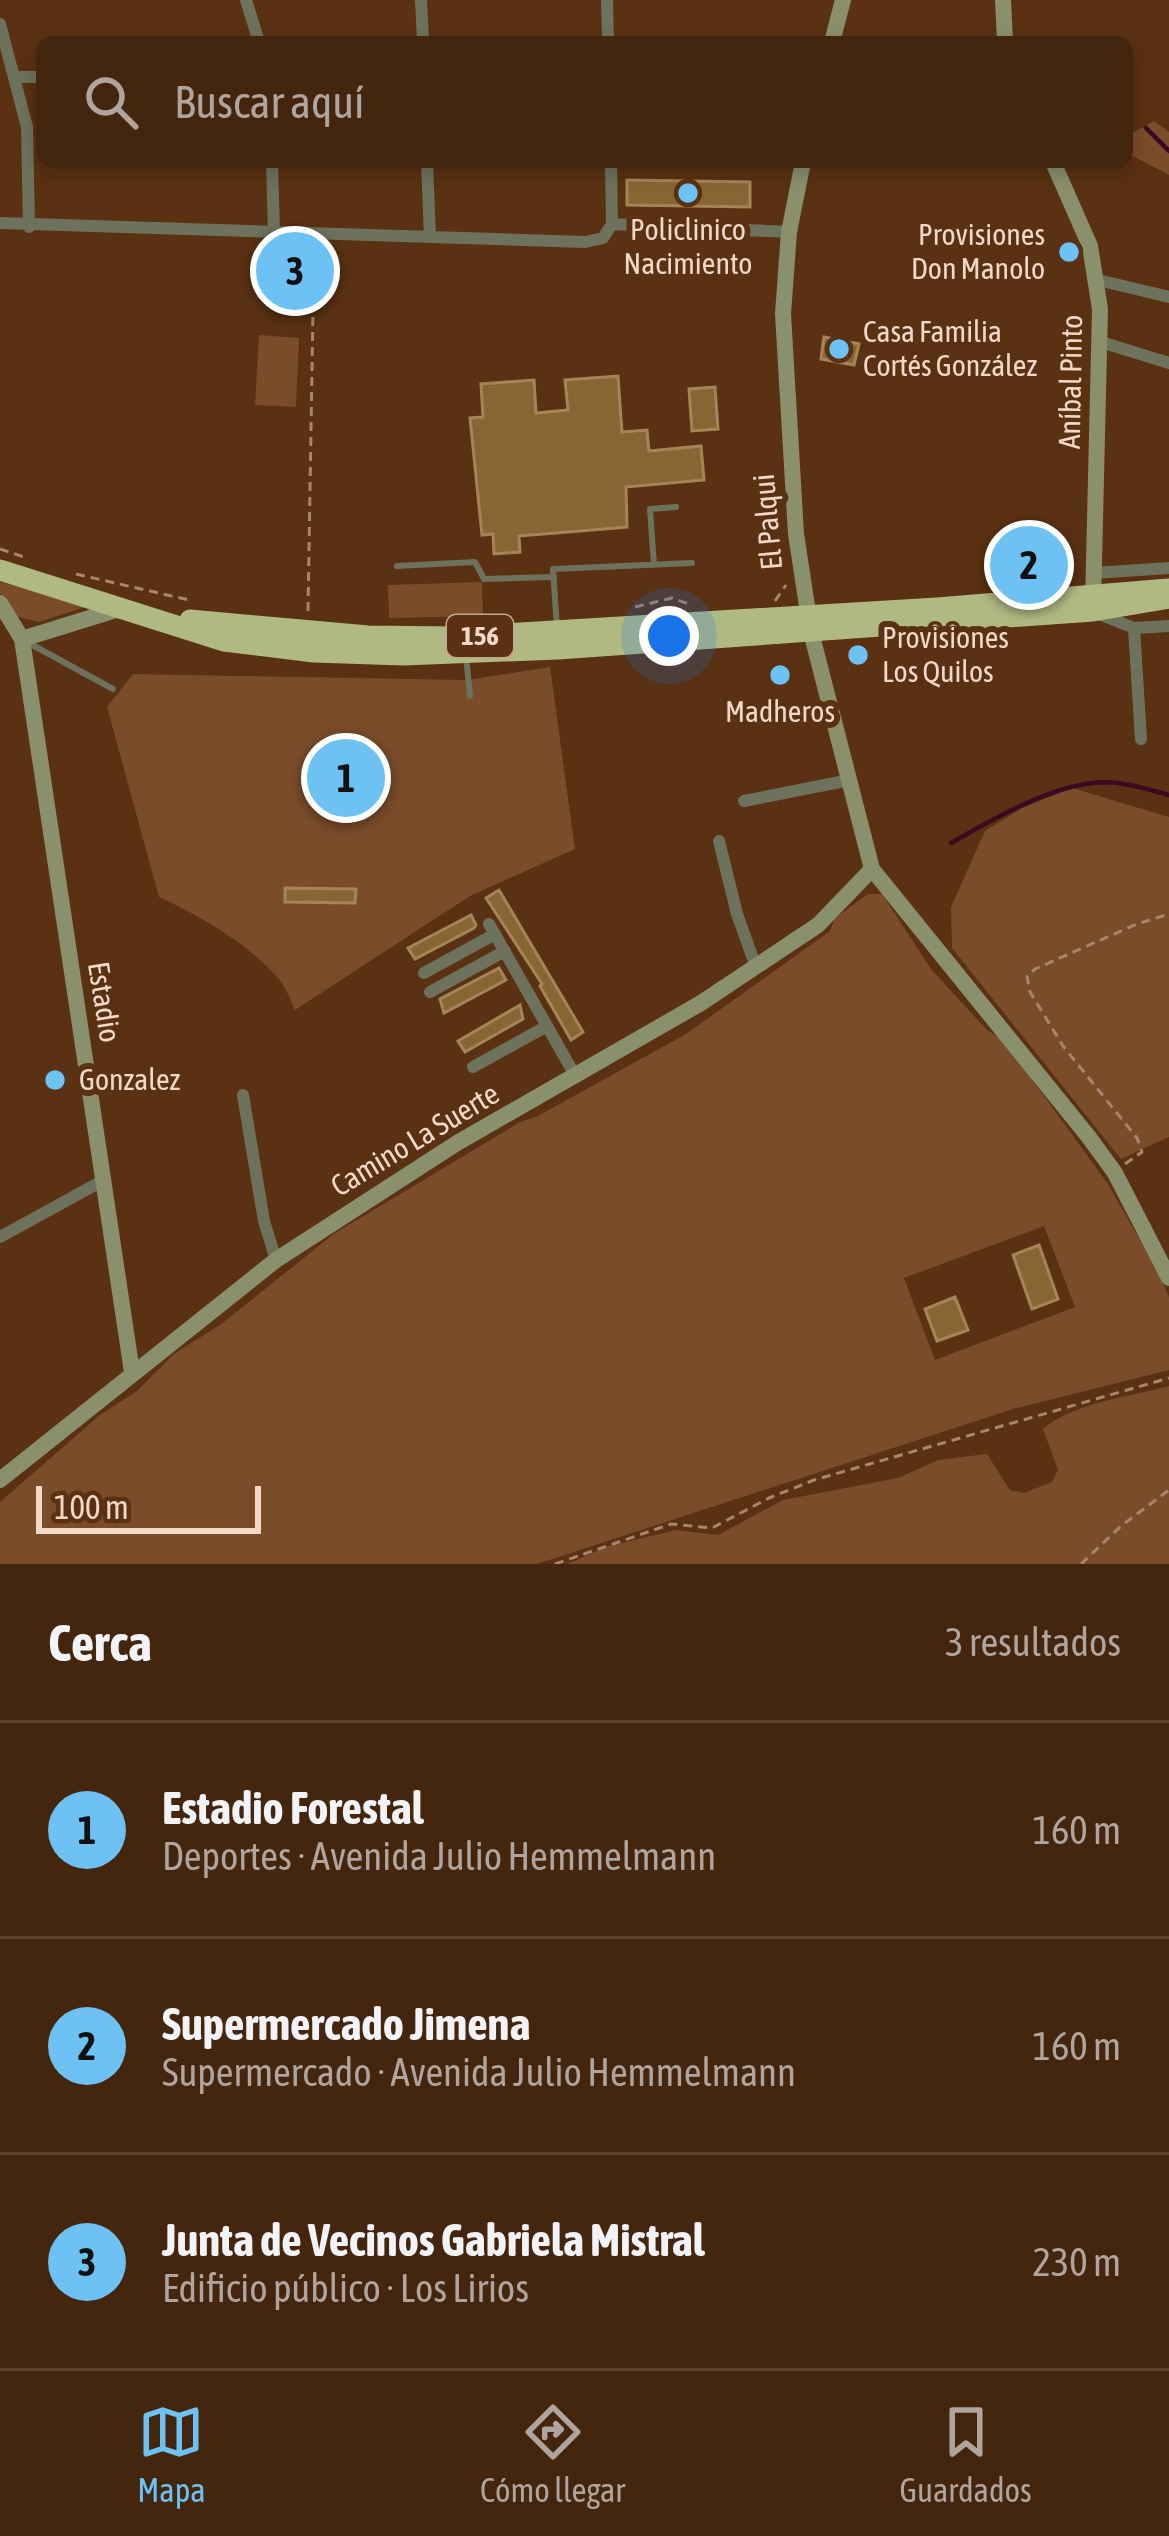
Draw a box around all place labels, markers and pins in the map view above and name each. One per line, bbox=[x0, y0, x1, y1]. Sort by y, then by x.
marker: Policlinico Nacimiento bbox=[675, 180, 701, 206]
place label: Policlinico Nacimiento bbox=[624, 212, 752, 280]
place label: Provisiones Don Manolo bbox=[911, 217, 1045, 285]
pin: 3 bbox=[256, 226, 334, 316]
marker: Provisiones Don Manolo bbox=[1056, 239, 1082, 265]
place label: Casa Familia Cortés González bbox=[863, 314, 1037, 382]
marker: Casa Familia Cortés González bbox=[826, 336, 852, 362]
pin: 2 bbox=[990, 520, 1068, 610]
place label: Provisiones Los Quilos bbox=[882, 620, 1009, 688]
marker: Provisiones Los Quilos bbox=[845, 642, 871, 668]
marker: Madheros bbox=[767, 662, 793, 688]
place label: Madheros bbox=[725, 694, 835, 728]
pin: 1 bbox=[307, 733, 385, 823]
place label: Gonzalez bbox=[79, 1062, 181, 1096]
marker: Gonzalez bbox=[42, 1067, 68, 1093]

